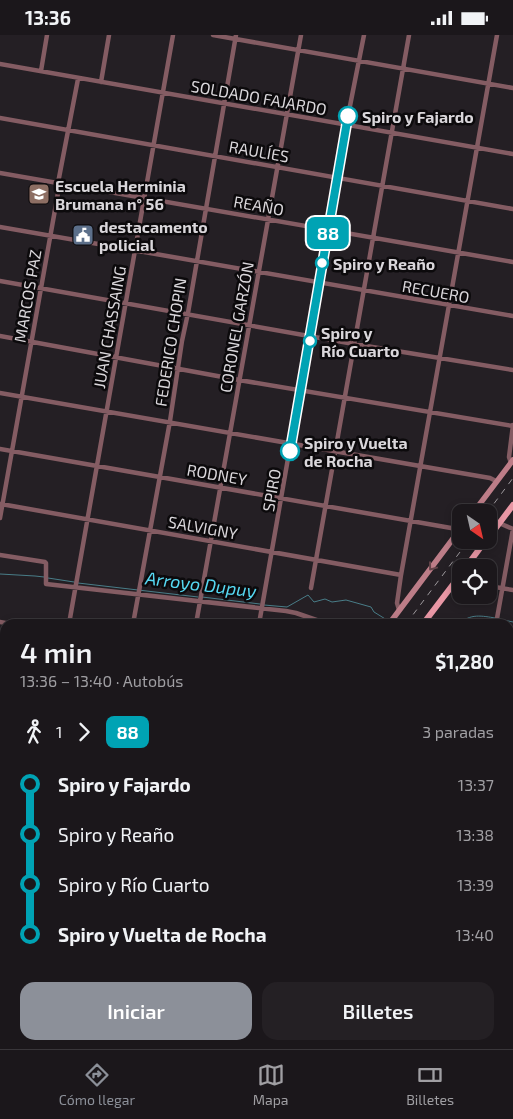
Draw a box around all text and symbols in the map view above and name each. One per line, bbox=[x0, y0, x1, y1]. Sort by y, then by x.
text: 13:36 bbox=[25, 6, 71, 29]
street label: SOLDADO FAJARDO bbox=[190, 76, 328, 118]
marker: Spiro y Fajardo bbox=[338, 106, 358, 126]
place label: Spiro y Fajardo bbox=[362, 107, 474, 127]
street label: RAULÍES bbox=[227, 136, 291, 166]
place label: Escuela Herminia Brumana n° 56 bbox=[55, 176, 186, 213]
school or university icon: Escuela Herminia Brumana n° 56 bbox=[27, 182, 51, 206]
street label: REAÑO bbox=[232, 191, 286, 219]
place label: destacamento policial bbox=[99, 217, 208, 254]
line badge: 88 bbox=[306, 217, 350, 249]
text: 88 bbox=[317, 222, 339, 244]
public building icon: destacamento policial bbox=[71, 223, 95, 247]
street label: MARCOS PAZ bbox=[9, 248, 45, 344]
place label: Spiro y Reaño bbox=[333, 254, 435, 274]
marker: Spiro y Reaño bbox=[315, 256, 329, 270]
street label: CORONEL GARZÓN bbox=[215, 260, 257, 394]
street label: JUAN CHASSAING bbox=[89, 264, 129, 390]
street label: FEDERICO CHOPIN bbox=[150, 276, 190, 408]
street label: RECUERO bbox=[401, 276, 471, 306]
place label: Spiro y Río Cuarto bbox=[321, 323, 400, 360]
marker: Spiro y Río Cuarto bbox=[303, 334, 317, 348]
place label: Spiro y Vuelta de Rocha bbox=[304, 433, 408, 470]
marker: Spiro y Vuelta de Rocha bbox=[280, 441, 300, 461]
street label: RODNEY bbox=[186, 459, 248, 489]
street label: SPIRO bbox=[258, 467, 284, 513]
north arrow bbox=[452, 504, 498, 549]
map controls bbox=[452, 504, 497, 604]
street label: SALVIGNY bbox=[167, 512, 239, 542]
button: locate bbox=[452, 559, 497, 604]
one-way arrow bbox=[429, 561, 438, 571]
water label: Arroyo Dupuy bbox=[143, 566, 258, 602]
text: 4 min bbox=[20, 635, 92, 669]
text: $1,280 bbox=[435, 650, 494, 673]
text: 13:36 – 13:40 · Autobús bbox=[20, 671, 183, 690]
icon: walk bbox=[20, 718, 48, 746]
icon: forward bbox=[70, 718, 98, 746]
text: 88 bbox=[116, 721, 139, 743]
text: 1 bbox=[56, 722, 62, 741]
text: 3 paradas bbox=[422, 722, 494, 741]
text: Spiro y Fajardo bbox=[58, 773, 191, 796]
text: 13:37 bbox=[458, 775, 494, 794]
text: Spiro y Reaño bbox=[58, 823, 174, 846]
text: 13:38 bbox=[456, 825, 494, 844]
text: Spiro y Río Cuarto bbox=[58, 873, 210, 896]
text: 13:39 bbox=[457, 875, 494, 894]
text: Spiro y Vuelta de Rocha bbox=[58, 923, 267, 946]
text: 13:40 bbox=[455, 925, 494, 944]
button: Iniciar bbox=[20, 982, 252, 1040]
button: Billetes bbox=[262, 982, 494, 1040]
tab: Cómo llegar bbox=[59, 1061, 135, 1108]
tab: Mapa bbox=[253, 1061, 288, 1108]
tab: Billetes bbox=[406, 1061, 454, 1108]

